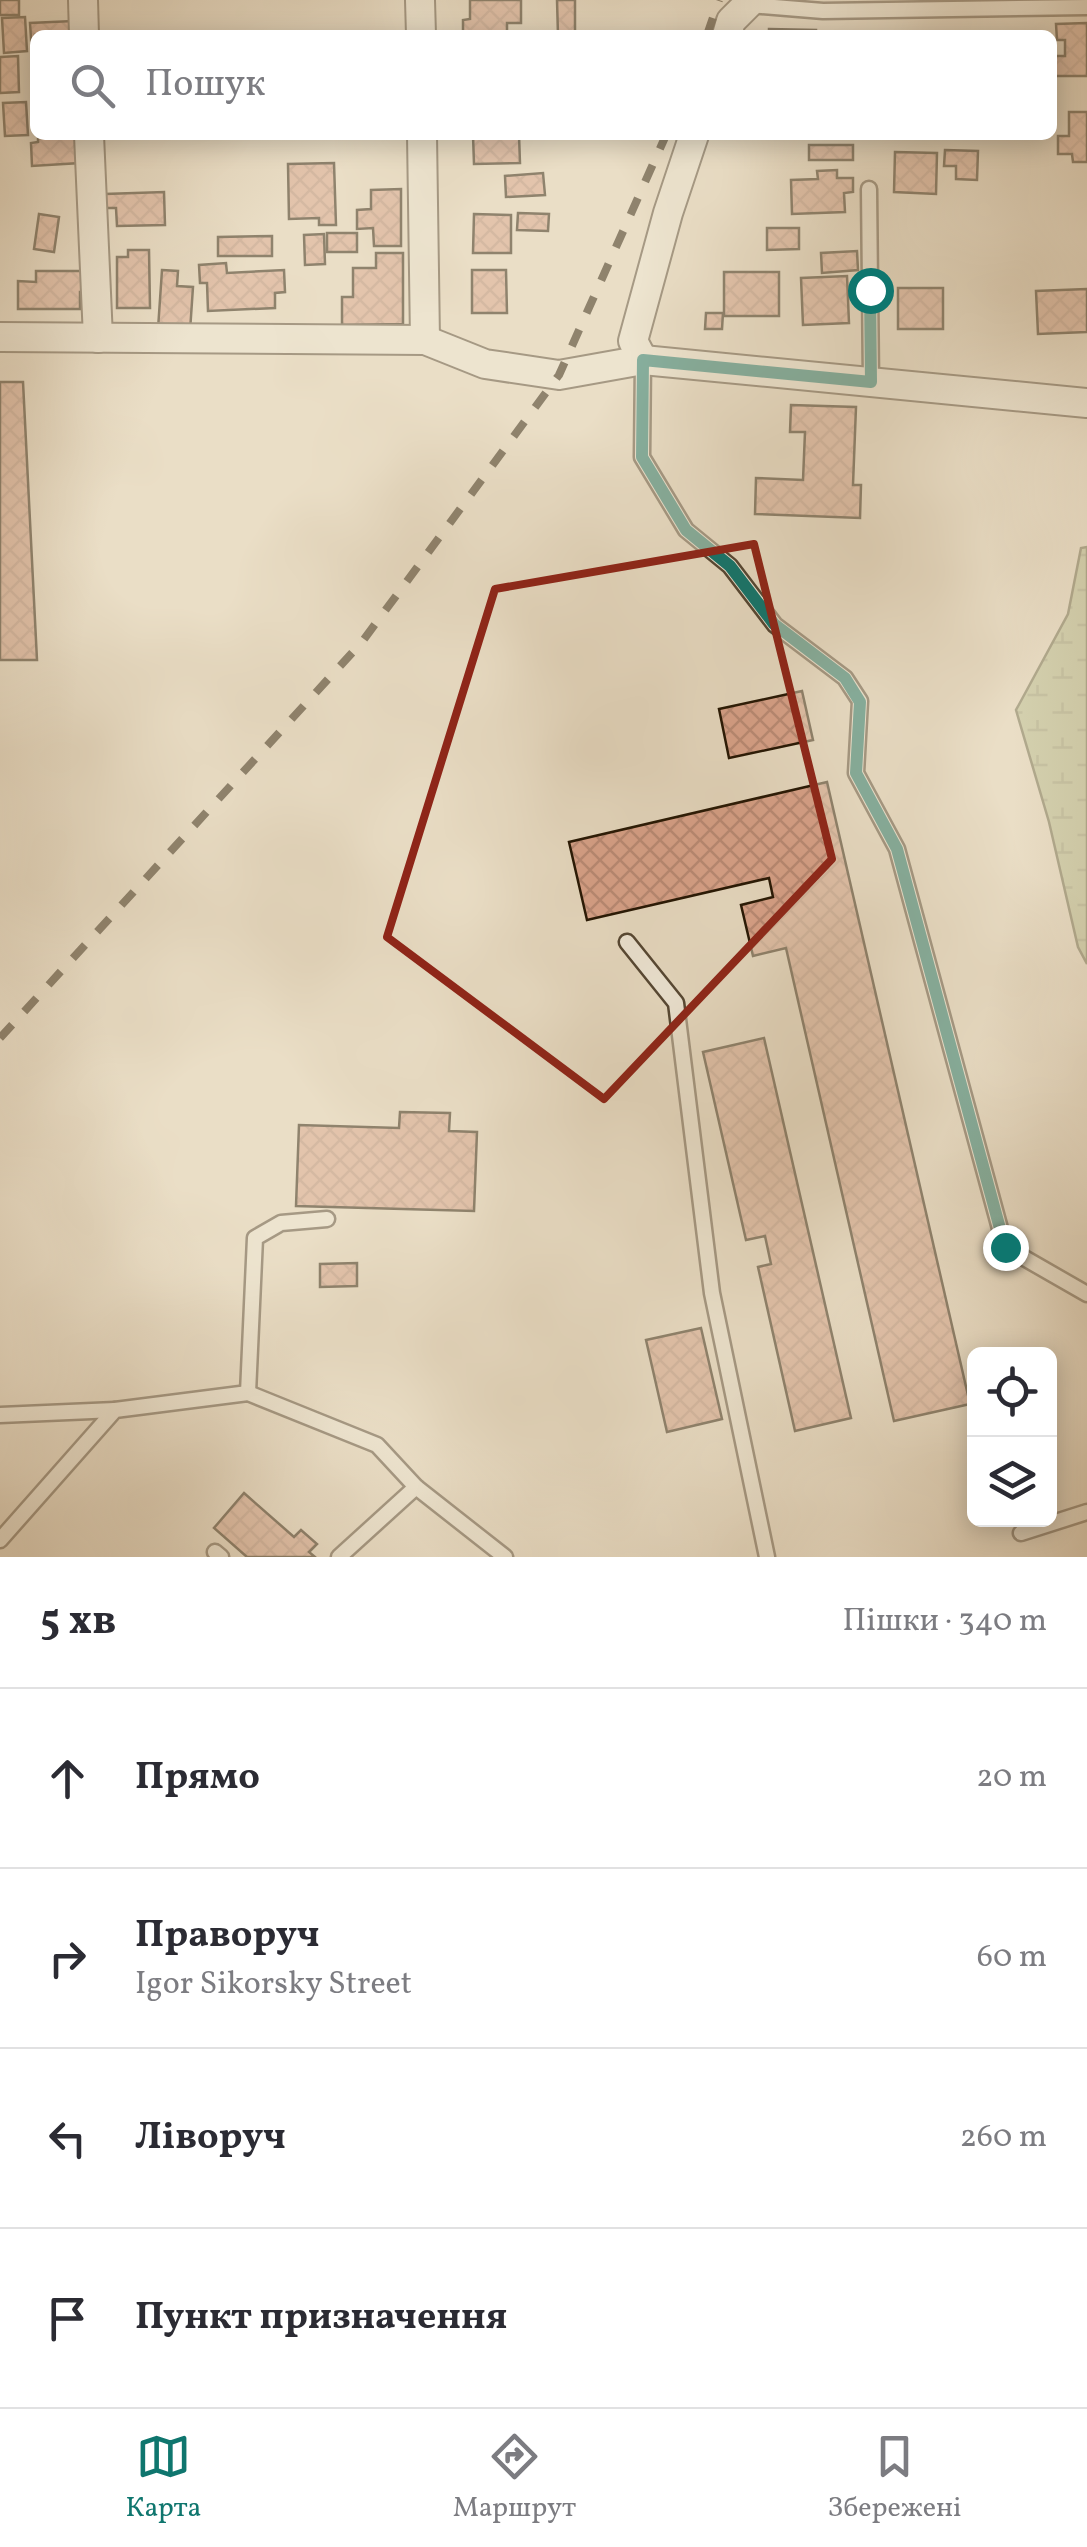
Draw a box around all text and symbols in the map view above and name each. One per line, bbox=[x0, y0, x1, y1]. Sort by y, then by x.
search box bbox=[30, 30, 1057, 140]
icon: search bbox=[65, 58, 120, 113]
text: Пошук bbox=[145, 59, 265, 112]
route start bbox=[848, 268, 894, 314]
route end bbox=[983, 1225, 1029, 1271]
map controls bbox=[967, 1347, 1057, 1527]
button: locate bbox=[967, 1347, 1057, 1437]
button: layers bbox=[967, 1437, 1057, 1527]
text: 5 хв bbox=[40, 1593, 116, 1652]
text: Пішки · 340 m bbox=[843, 1600, 1047, 1644]
icon: ahead bbox=[40, 1751, 95, 1806]
text: Прямо bbox=[135, 1752, 260, 1805]
text: 20 m bbox=[976, 1756, 1047, 1800]
text: Праворуч bbox=[135, 1910, 320, 1963]
icon: right bbox=[40, 1931, 95, 1986]
text: 60 m bbox=[977, 1936, 1047, 1980]
text: Igor Sikorsky Street bbox=[135, 1963, 412, 2007]
icon: left bbox=[40, 2111, 95, 2166]
text: Ліворуч bbox=[135, 2112, 286, 2165]
text: 260 m bbox=[960, 2116, 1047, 2160]
icon: arrive bbox=[40, 2291, 95, 2346]
text: Пункт призначення bbox=[135, 2292, 507, 2345]
tab: Карта bbox=[126, 2429, 202, 2528]
tab: Маршрут bbox=[453, 2429, 576, 2528]
tab: Збережені bbox=[827, 2429, 961, 2528]

